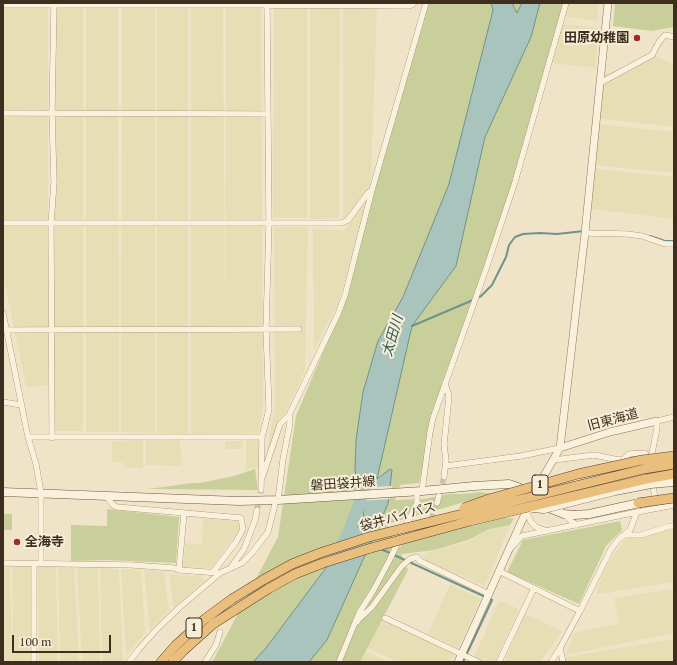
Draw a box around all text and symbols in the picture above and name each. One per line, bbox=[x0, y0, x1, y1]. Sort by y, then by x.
place label: 田原幼稚園 bbox=[564, 30, 629, 46]
marker: 田原幼稚園 bbox=[632, 33, 642, 43]
water label: 太田川 bbox=[379, 313, 407, 359]
street label: 旧東海道 bbox=[586, 406, 640, 434]
street label: 磐田袋井線 bbox=[310, 474, 376, 494]
road number: 1 bbox=[532, 475, 548, 495]
street label: 袋井バイパス bbox=[358, 499, 438, 535]
place label: 全海寺 bbox=[25, 534, 64, 550]
marker: 全海寺 bbox=[12, 537, 22, 547]
road number: 1 bbox=[186, 618, 202, 638]
scale bar bbox=[14, 627, 113, 653]
text: 100 m bbox=[19, 634, 51, 649]

